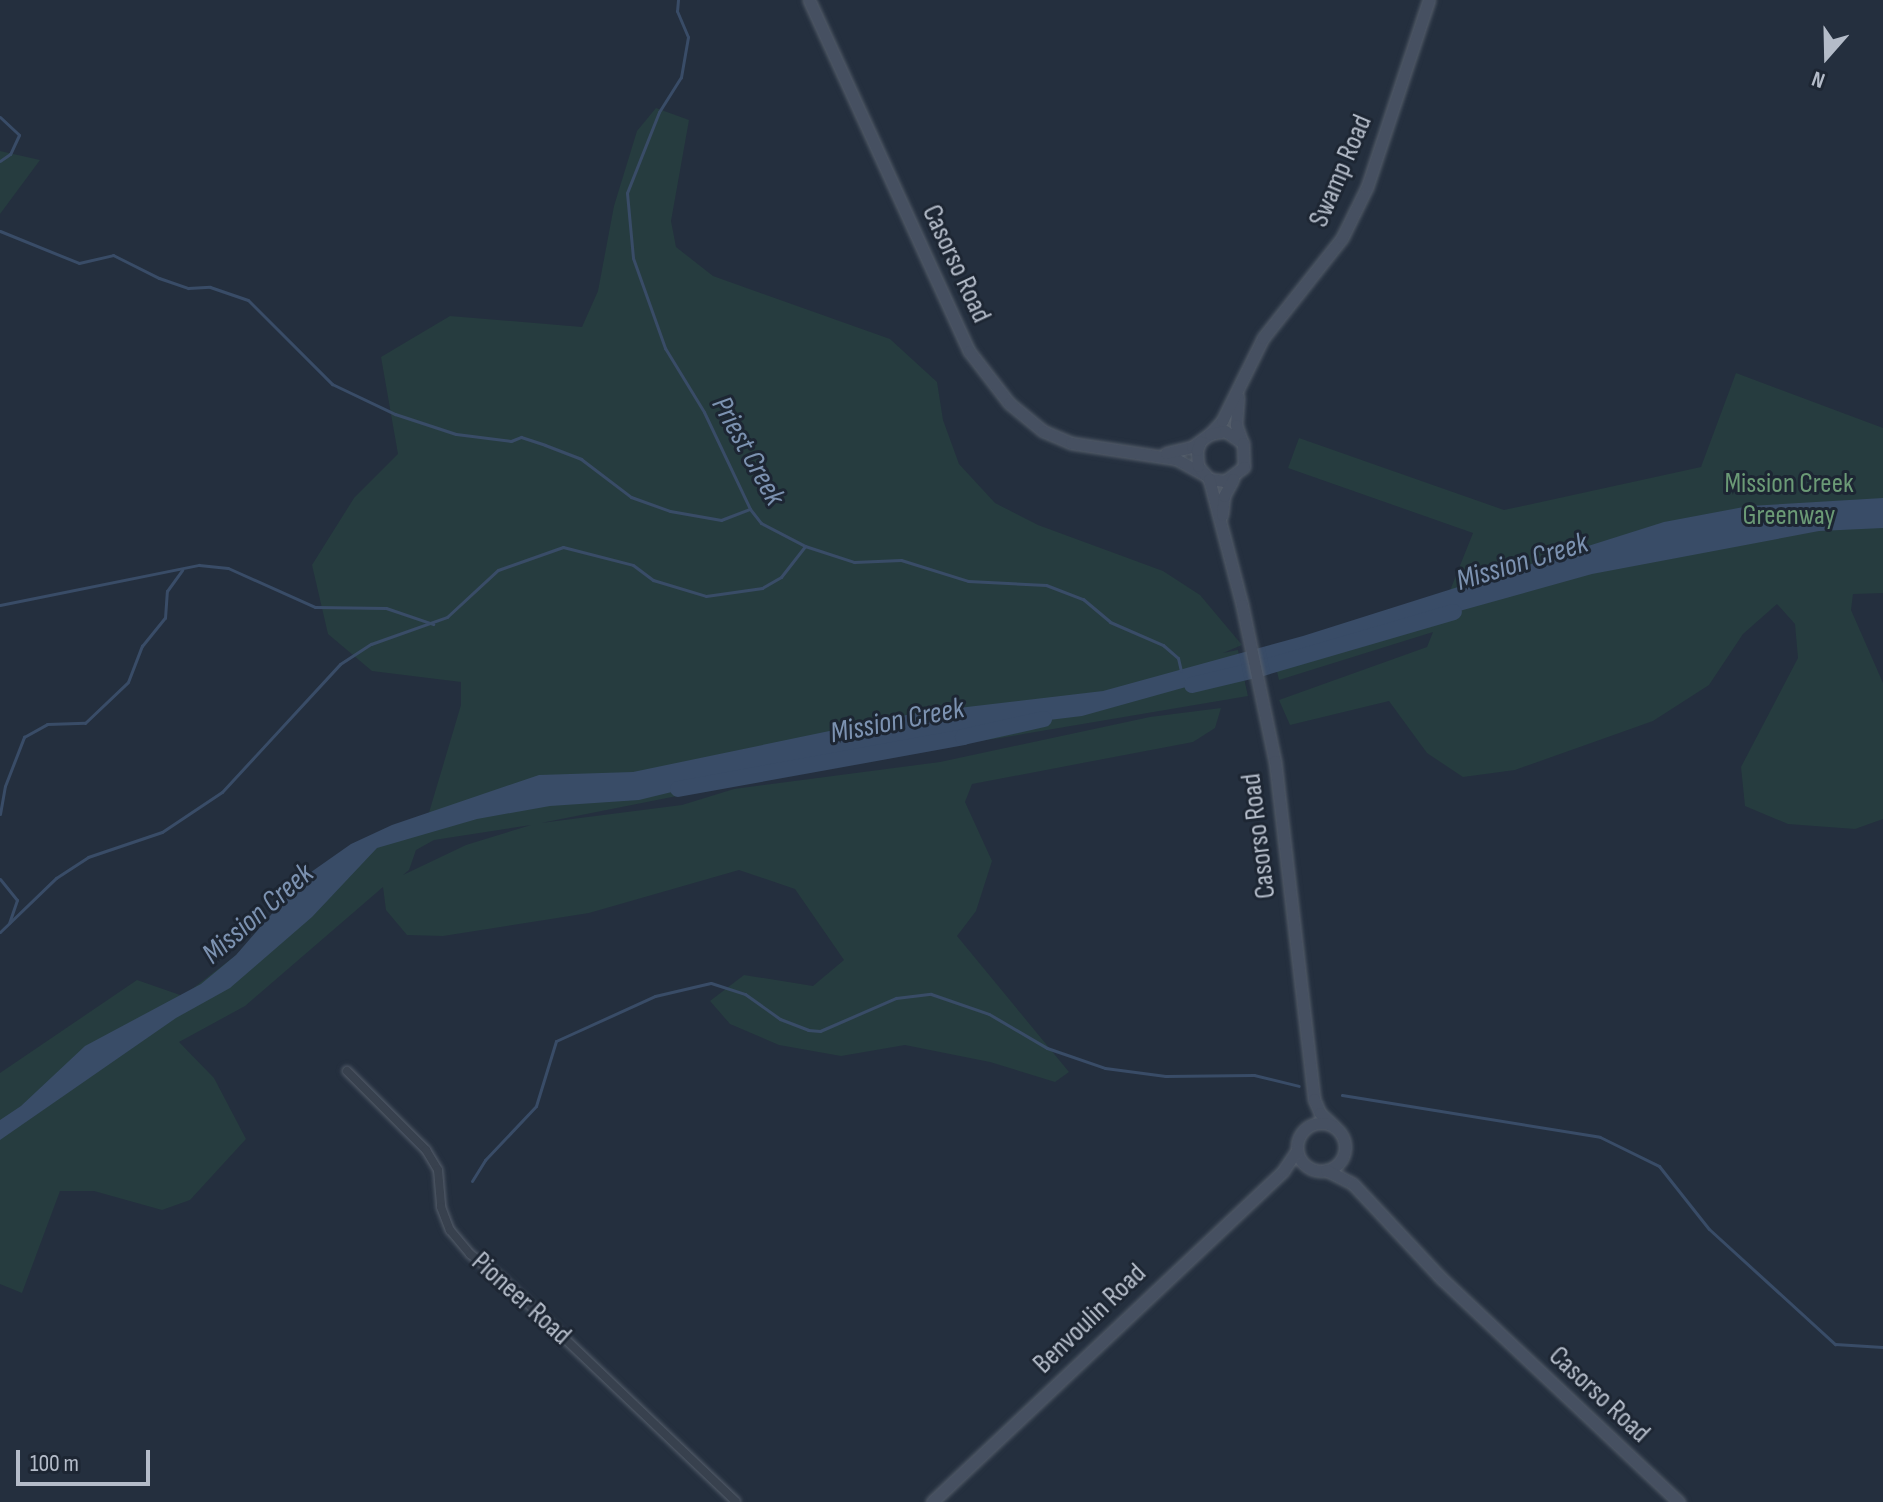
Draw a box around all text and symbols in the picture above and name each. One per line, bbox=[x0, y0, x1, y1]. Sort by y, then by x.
north arrow bbox=[1787, 16, 1867, 96]
text: N bbox=[1808, 64, 1829, 94]
street label: Swamp Road bbox=[1302, 110, 1380, 232]
street label: Casorso Road bbox=[914, 200, 998, 328]
water label: Priest Creek bbox=[703, 390, 793, 512]
park label: Mission Creek Greenway bbox=[1724, 467, 1854, 533]
water label: Mission Creek bbox=[1452, 525, 1592, 599]
water label: Mission Creek bbox=[827, 690, 967, 752]
street label: Casorso Road bbox=[1235, 771, 1283, 901]
water label: Mission Creek bbox=[195, 856, 321, 972]
street label: Pioneer Road bbox=[464, 1246, 578, 1352]
street label: Benvoulin Road bbox=[1027, 1257, 1153, 1381]
street label: Casorso Road bbox=[1541, 1340, 1657, 1450]
scale bar bbox=[20, 1434, 154, 1484]
text: 100 m bbox=[30, 1449, 79, 1478]

